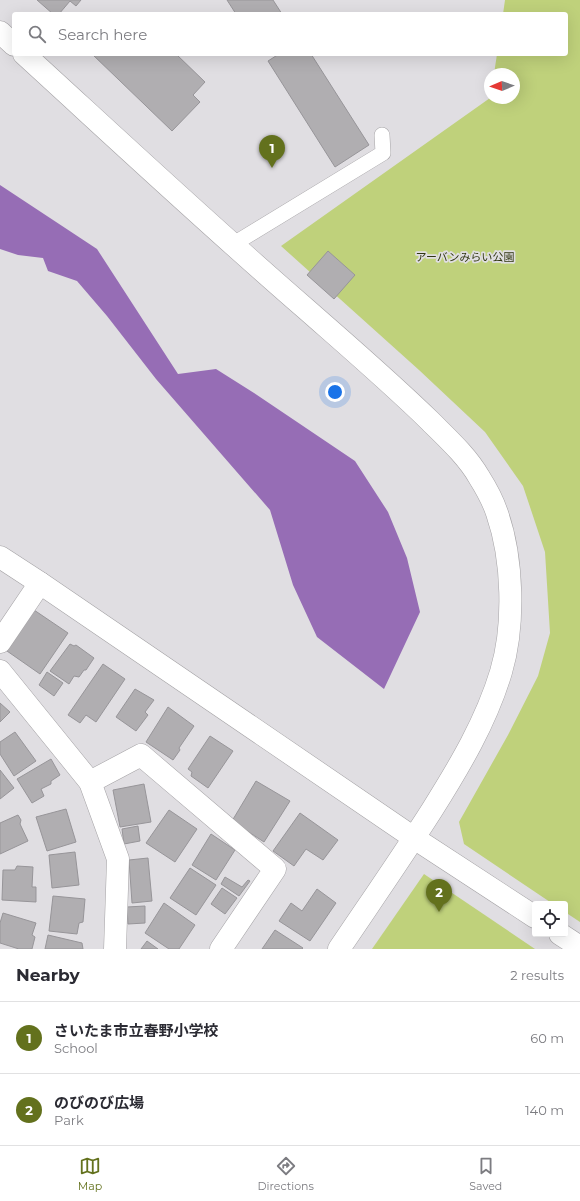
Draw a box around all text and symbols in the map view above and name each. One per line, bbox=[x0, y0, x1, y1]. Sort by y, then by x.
search box bbox=[12, 12, 568, 56]
icon: search bbox=[26, 23, 48, 45]
text: Search here bbox=[58, 25, 147, 44]
north arrow bbox=[484, 68, 520, 104]
pin: 1 bbox=[259, 135, 285, 168]
park label: アーバンみらい公園 bbox=[416, 250, 514, 264]
your location bbox=[325, 382, 345, 402]
pin: 2 bbox=[426, 879, 452, 912]
map controls bbox=[532, 901, 568, 937]
button: locate bbox=[532, 901, 568, 937]
text: Nearby bbox=[16, 965, 80, 985]
text: 2 results bbox=[510, 967, 564, 983]
text: さいたま市立春野小学校 bbox=[54, 1021, 219, 1040]
text: 1 bbox=[26, 1030, 32, 1046]
text: 60 m bbox=[530, 1030, 564, 1046]
text: School bbox=[54, 1040, 98, 1056]
text: のびのび広場 bbox=[54, 1093, 144, 1112]
text: 2 bbox=[25, 1102, 33, 1118]
text: 140 m bbox=[525, 1102, 564, 1118]
text: Park bbox=[54, 1112, 84, 1128]
tab: Map bbox=[78, 1155, 102, 1193]
tab: Directions bbox=[258, 1155, 314, 1193]
tab: Saved bbox=[469, 1155, 502, 1193]

